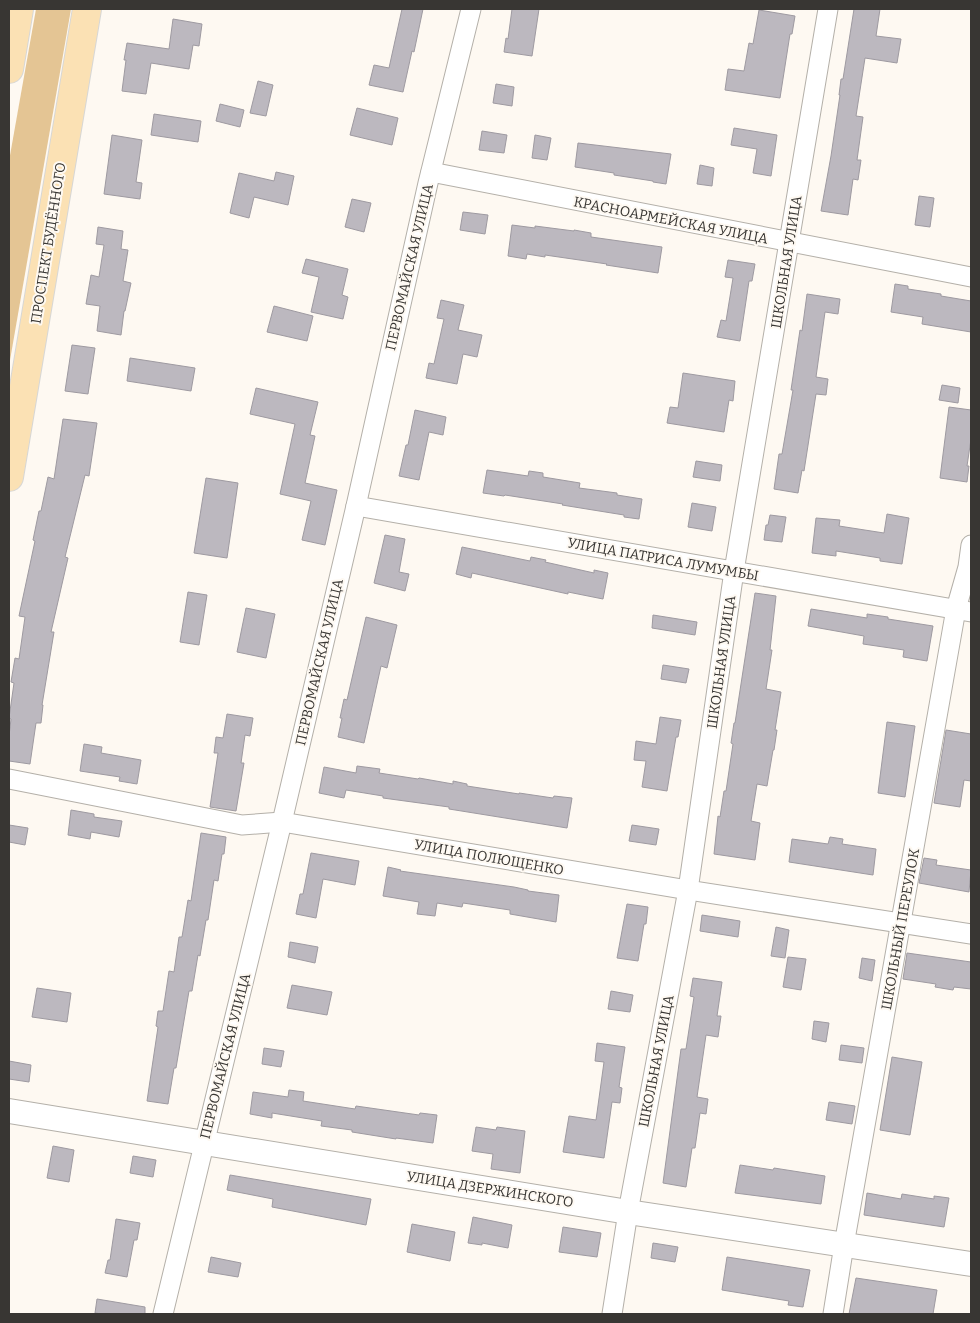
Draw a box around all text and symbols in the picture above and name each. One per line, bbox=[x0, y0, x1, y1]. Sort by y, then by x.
street label: ПРОСПЕКТ БУДЁННОГО bbox=[27, 161, 70, 325]
street label: ПЕРВОМАЙСКАЯ УЛИЦА bbox=[381, 182, 437, 352]
street label: КРАСНОАРМЕЙСКАЯ УЛИЦА bbox=[572, 192, 770, 248]
street label: ШКОЛЬНАЯ УЛИЦА bbox=[768, 194, 805, 330]
street label: УЛИЦА ПАТРИСА ЛУМУМБЫ bbox=[566, 534, 760, 585]
street label: ПЕРВОМАЙСКАЯ УЛИЦА bbox=[291, 577, 347, 747]
street label: ШКОЛЬНАЯ УЛИЦА bbox=[704, 594, 739, 730]
street label: УЛИЦА ПОЛЮЩЕНКО bbox=[413, 836, 565, 879]
street label: ШКОЛЬНЫЙ ПЕРЕУЛОК bbox=[877, 847, 923, 1011]
street label: ПЕРВОМАЙСКАЯ УЛИЦА bbox=[196, 971, 254, 1141]
street label: ШКОЛЬНАЯ УЛИЦА bbox=[635, 994, 678, 1129]
street label: УЛИЦА ДЗЕРЖИНСКОГО bbox=[405, 1168, 575, 1211]

